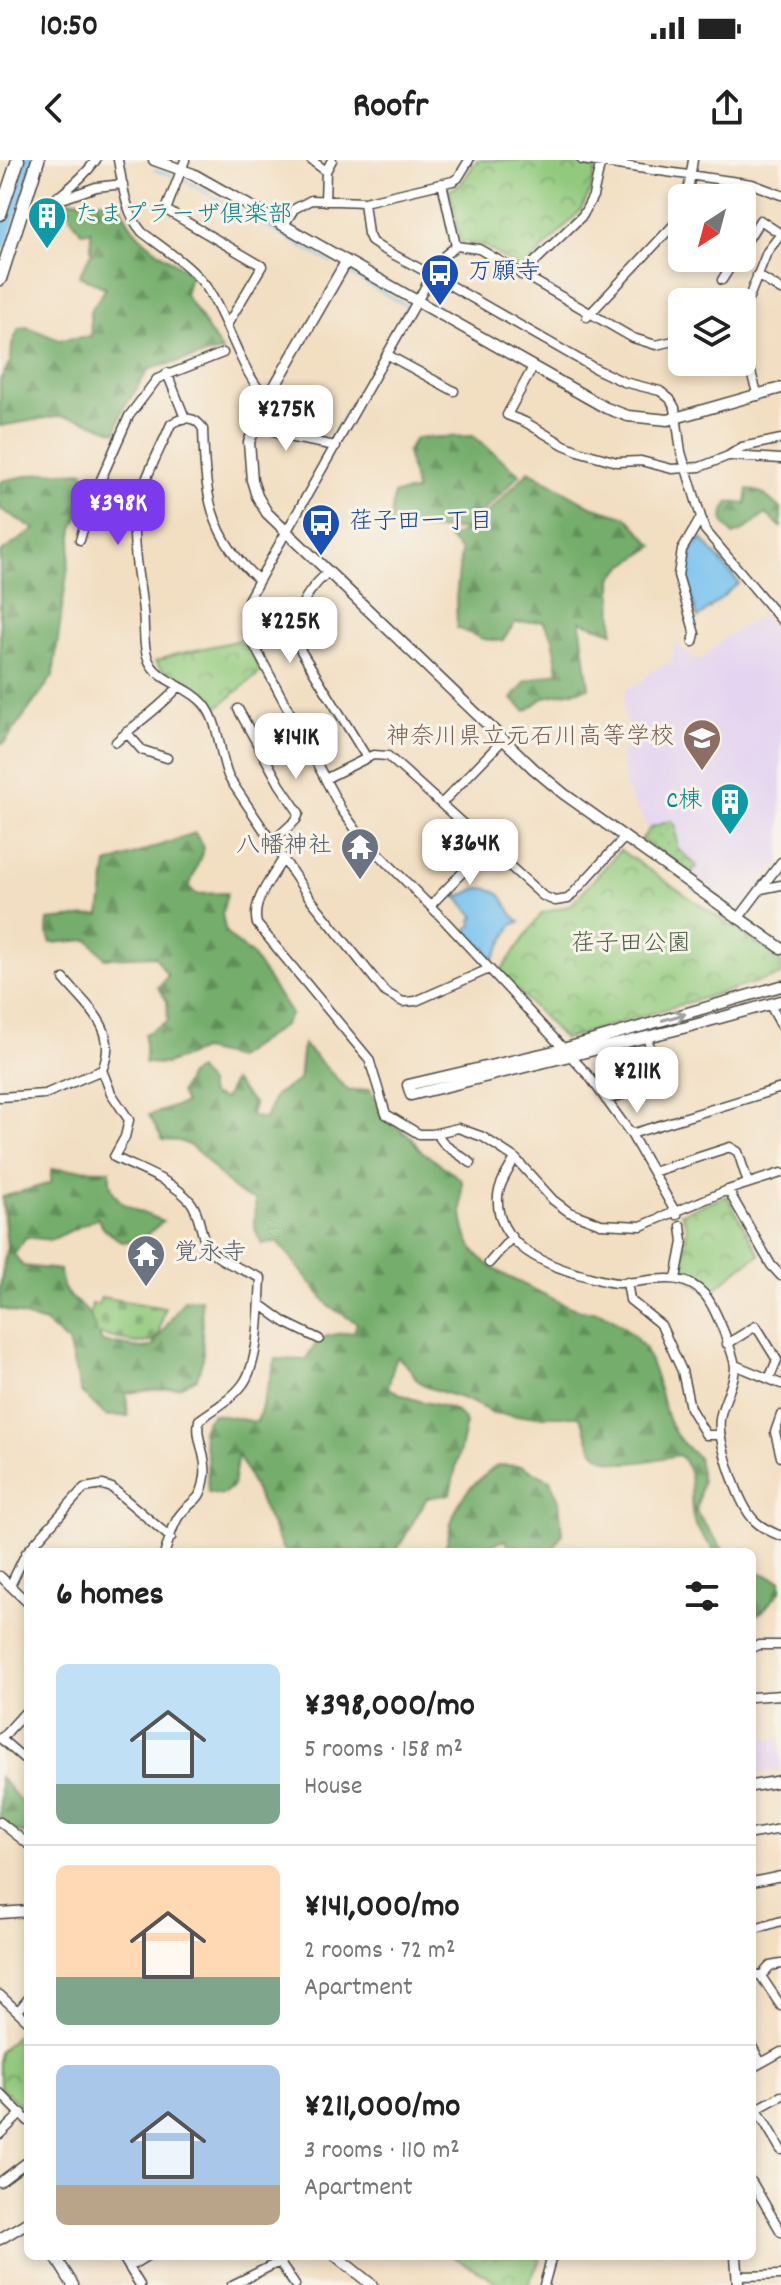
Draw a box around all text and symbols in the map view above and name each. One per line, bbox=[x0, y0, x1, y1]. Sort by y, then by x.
text: 10:50 bbox=[40, 7, 98, 50]
text: Roofr bbox=[353, 82, 428, 134]
icon: back bbox=[32, 86, 76, 130]
icon: share bbox=[705, 86, 749, 130]
north arrow bbox=[668, 184, 756, 272]
map controls bbox=[668, 184, 756, 376]
building icon: たまプラーザ倶楽部 bbox=[26, 195, 68, 250]
place label: たまプラーザ倶楽部 bbox=[75, 199, 292, 233]
bus stop icon: 万願寺 bbox=[419, 252, 461, 307]
place label: 万願寺 bbox=[468, 256, 540, 290]
button: layers bbox=[668, 288, 756, 376]
pin: ¥275K bbox=[230, 385, 342, 453]
text: ¥275K bbox=[257, 392, 315, 429]
pin: ¥398K bbox=[62, 479, 174, 547]
text: ¥398K bbox=[89, 486, 147, 523]
bus stop icon: 荏子田一丁目 bbox=[300, 502, 342, 557]
place label: 荏子田一丁目 bbox=[349, 506, 493, 540]
pin: ¥225K bbox=[234, 597, 346, 665]
text: ¥225K bbox=[260, 604, 320, 641]
pin: ¥141K bbox=[240, 713, 352, 781]
school or university icon: 神奈川県立元石川高等学校 bbox=[681, 717, 723, 772]
text: ¥141K bbox=[273, 720, 319, 757]
place label: 神奈川県立元石川高等学校 bbox=[386, 721, 674, 755]
building icon: C棟 bbox=[709, 781, 751, 836]
place label: C棟 bbox=[666, 785, 702, 819]
pin: ¥364K bbox=[414, 819, 526, 887]
temple icon: 八幡神社 bbox=[339, 826, 381, 881]
text: ¥364K bbox=[440, 826, 500, 863]
place label: 八幡神社 bbox=[236, 830, 332, 864]
park label: 荏子田公園 bbox=[571, 928, 691, 962]
one-way arrow bbox=[660, 1009, 686, 1024]
pin: ¥211K bbox=[581, 1047, 693, 1115]
text: ¥211K bbox=[613, 1054, 661, 1091]
temple icon: 覚永寺 bbox=[125, 1233, 167, 1288]
place label: 覚永寺 bbox=[174, 1237, 246, 1271]
text: 6 homes bbox=[56, 1572, 164, 1621]
icon: filters bbox=[680, 1574, 724, 1618]
text: ¥398,000/mo bbox=[304, 1683, 475, 1732]
icon: home bbox=[120, 1696, 216, 1792]
text: 5 rooms · 158 m² bbox=[304, 1732, 463, 1769]
text: House bbox=[304, 1769, 362, 1806]
text: ¥141,000/mo bbox=[304, 1884, 460, 1933]
icon: home bbox=[120, 1897, 216, 1993]
text: 2 rooms · 72 m² bbox=[304, 1933, 455, 1970]
text: Apartment bbox=[304, 1970, 413, 2007]
text: ¥211,000/mo bbox=[304, 2084, 460, 2133]
icon: home bbox=[120, 2097, 216, 2193]
text: 3 rooms · 110 m² bbox=[304, 2133, 460, 2170]
text: Apartment bbox=[304, 2170, 413, 2207]

